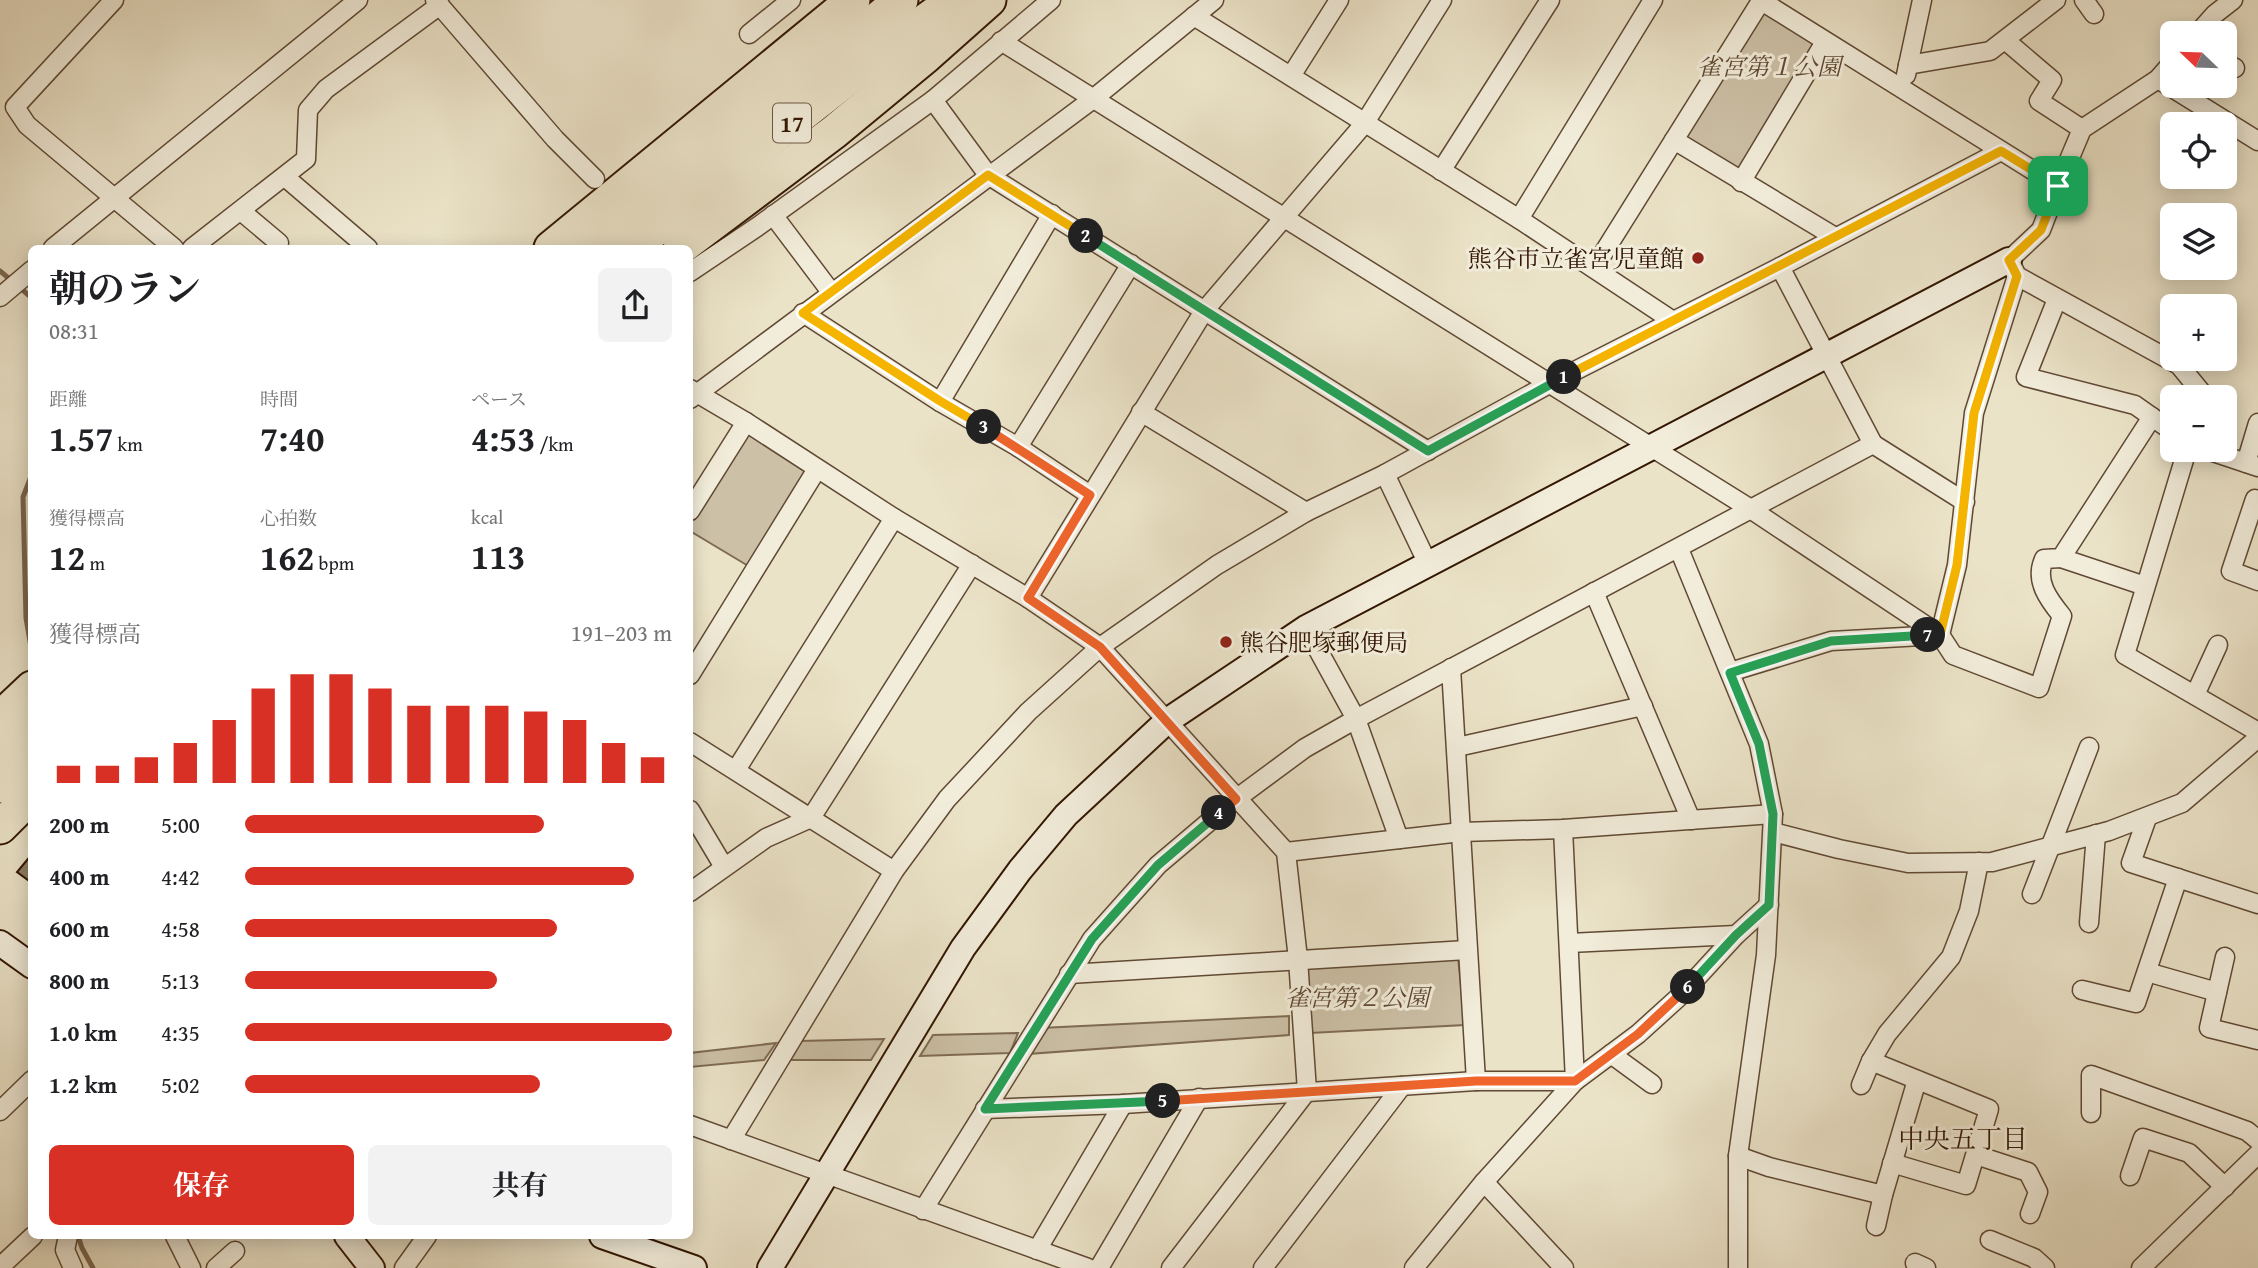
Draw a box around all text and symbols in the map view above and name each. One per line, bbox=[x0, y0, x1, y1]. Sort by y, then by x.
north arrow bbox=[2160, 21, 2236, 98]
map controls bbox=[2160, 21, 2237, 462]
park label: 雀宮第１公園 bbox=[1697, 49, 1845, 84]
road number: 17 bbox=[773, 104, 811, 142]
button: locate bbox=[2160, 112, 2237, 189]
pin bbox=[2028, 156, 2088, 216]
icon: arrive bbox=[2039, 167, 2077, 205]
button: layers bbox=[2160, 203, 2237, 280]
pin: 2 bbox=[1068, 218, 1104, 254]
text: 2 bbox=[1081, 221, 1090, 249]
place label: 熊谷市立雀宮児童館 bbox=[1468, 241, 1684, 276]
marker: 熊谷市立雀宮児童館 bbox=[1690, 250, 1706, 266]
text: 朝のラン bbox=[49, 260, 201, 316]
button: share bbox=[598, 268, 672, 342]
button: + bbox=[2160, 294, 2237, 371]
text: 08:31 bbox=[49, 314, 99, 347]
pin: 1 bbox=[1546, 360, 1582, 394]
text: 1 bbox=[1559, 362, 1568, 390]
text: 距離 bbox=[49, 385, 87, 413]
text: 時間 bbox=[260, 385, 298, 413]
text: ペース bbox=[471, 385, 527, 413]
button: − bbox=[2160, 385, 2237, 462]
pin: 3 bbox=[967, 410, 1002, 444]
text: 3 bbox=[979, 412, 988, 440]
text: 1.57 bbox=[49, 413, 113, 464]
text: 7:40 bbox=[260, 413, 324, 464]
text: 4:53 bbox=[471, 413, 535, 464]
text: km bbox=[113, 430, 143, 458]
text: /km bbox=[535, 430, 574, 458]
text: kcal bbox=[471, 503, 503, 531]
text: 獲得標高 bbox=[49, 504, 125, 532]
text: 心拍数 bbox=[260, 504, 317, 532]
text: 113 bbox=[471, 531, 525, 582]
text: 12 bbox=[49, 532, 85, 583]
text: 162 bbox=[260, 532, 314, 583]
text: m bbox=[85, 549, 105, 577]
text: bpm bbox=[314, 549, 354, 577]
text: 191–203 m bbox=[571, 616, 672, 649]
text: 獲得標高 bbox=[49, 617, 141, 650]
pin: 7 bbox=[1910, 618, 1946, 652]
text: 7 bbox=[1923, 620, 1932, 648]
place label: 熊谷肥塚郵便局 bbox=[1240, 625, 1408, 660]
marker: 熊谷肥塚郵便局 bbox=[1218, 634, 1234, 650]
pin: 4 bbox=[1202, 796, 1236, 830]
text: 4 bbox=[1214, 798, 1223, 826]
text: 200 m bbox=[49, 808, 110, 841]
text: 5:00 bbox=[161, 808, 200, 841]
text: 400 m bbox=[49, 860, 110, 893]
text: 4:42 bbox=[161, 860, 200, 893]
text: 600 m bbox=[49, 912, 110, 945]
text: 4:58 bbox=[161, 912, 200, 945]
text: 800 m bbox=[49, 964, 110, 997]
text: 5:13 bbox=[161, 964, 200, 997]
pin: 6 bbox=[1670, 970, 1706, 1004]
text: 6 bbox=[1683, 972, 1692, 1000]
park label: 雀宮第２公園 bbox=[1285, 980, 1433, 1015]
text: 1.0 km bbox=[49, 1016, 117, 1049]
text: 4:35 bbox=[161, 1016, 200, 1049]
text: 1.2 km bbox=[49, 1068, 117, 1101]
text: 5:02 bbox=[161, 1068, 200, 1101]
pin: 5 bbox=[1146, 1084, 1180, 1118]
text: 5 bbox=[1158, 1086, 1167, 1114]
district label: 中央五丁目 bbox=[1898, 1119, 2028, 1158]
button: 保存 bbox=[49, 1145, 354, 1225]
button: 共有 bbox=[368, 1145, 672, 1225]

